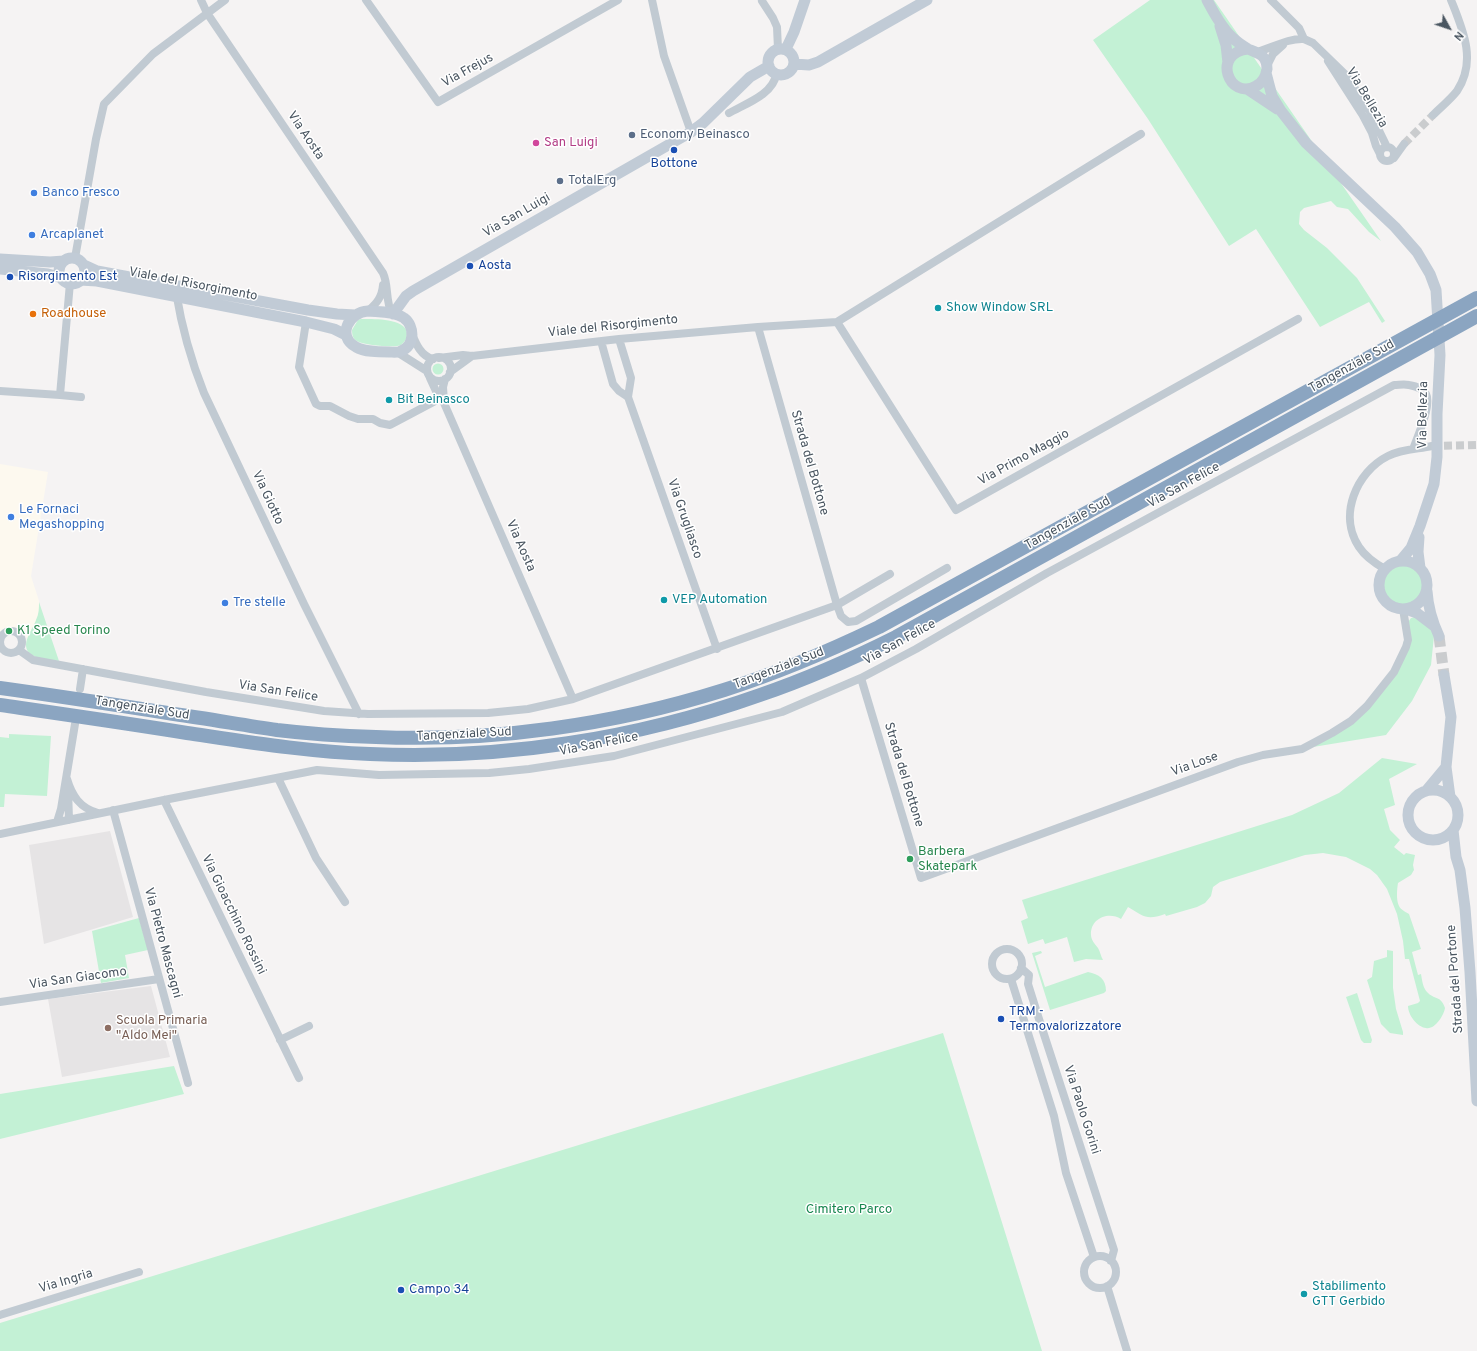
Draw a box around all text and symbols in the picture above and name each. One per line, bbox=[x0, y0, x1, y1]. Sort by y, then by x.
north arrow bbox=[1429, 8, 1469, 48]
text: N bbox=[1450, 28, 1466, 43]
street label: Via Frejus bbox=[440, 50, 496, 92]
street label: Via Bellezia bbox=[1342, 65, 1390, 131]
street label: Via Aosta bbox=[283, 109, 327, 163]
place label: Economy Beinasco bbox=[640, 127, 750, 143]
marker: Economy Beinasco bbox=[627, 130, 637, 140]
place label: San Luigi bbox=[544, 135, 598, 151]
marker: San Luigi bbox=[531, 138, 541, 148]
marker: Bottone bbox=[669, 145, 679, 155]
place label: Bottone bbox=[651, 156, 697, 172]
place label: TotalErg bbox=[568, 173, 616, 189]
marker: TotalErg bbox=[555, 176, 565, 186]
place label: Banco Fresco bbox=[42, 185, 120, 201]
marker: Banco Fresco bbox=[29, 188, 39, 198]
street label: Via San Luigi bbox=[480, 190, 554, 242]
place label: Arcaplanet bbox=[40, 227, 104, 243]
marker: Arcaplanet bbox=[27, 230, 37, 240]
place label: Aosta bbox=[478, 258, 511, 274]
marker: Aosta bbox=[465, 261, 475, 271]
street label: Viale del Risorgimento bbox=[127, 265, 259, 305]
place label: Risorgimento Est bbox=[18, 269, 117, 285]
marker: Risorgimento Est bbox=[5, 272, 15, 282]
place label: Show Window SRL bbox=[946, 300, 1053, 316]
marker: Show Window SRL bbox=[933, 303, 943, 313]
place label: Roadhouse bbox=[41, 306, 106, 322]
marker: Roadhouse bbox=[28, 309, 38, 319]
street label: Viale del Risorgimento bbox=[547, 312, 679, 342]
street label: Tangenziale Sud bbox=[1306, 337, 1398, 397]
street label: Via Bellezia bbox=[1416, 381, 1432, 449]
place label: Bit Beinasco bbox=[397, 392, 470, 408]
marker: Bit Beinasco bbox=[384, 395, 394, 405]
street label: Strada del Bottone bbox=[787, 409, 831, 517]
street label: Via Primo Maggio bbox=[976, 426, 1072, 490]
street label: Via San Felice bbox=[1145, 460, 1223, 512]
street label: Via Giotto bbox=[248, 469, 286, 527]
street label: Via Grugliasco bbox=[663, 477, 705, 561]
street label: Tangenziale Sud bbox=[1022, 494, 1114, 554]
place label: Le Fornaci Megashopping bbox=[19, 502, 105, 533]
marker: Le Fornaci Megashopping bbox=[6, 512, 16, 522]
street label: Via Aosta bbox=[502, 518, 538, 574]
place label: VEP Automation bbox=[672, 592, 767, 608]
place label: Tre stelle bbox=[233, 595, 286, 611]
marker: VEP Automation bbox=[659, 595, 669, 605]
marker: Tre stelle bbox=[220, 598, 230, 608]
street label: Via San Felice bbox=[861, 617, 939, 669]
place label: K1 Speed Torino bbox=[17, 623, 110, 639]
marker: K1 Speed Torino bbox=[4, 626, 14, 636]
street label: Tangenziale Sud bbox=[732, 645, 826, 693]
street label: Via San Felice bbox=[237, 678, 319, 706]
street label: Tangenziale Sud bbox=[94, 694, 190, 724]
street label: Strada del Bottone bbox=[880, 721, 926, 829]
street label: Tangenziale Sud bbox=[416, 725, 512, 745]
street label: Via San Felice bbox=[558, 730, 640, 760]
street label: Via Lose bbox=[1169, 749, 1221, 781]
place label: Barbera Skatepark bbox=[918, 844, 977, 875]
street label: Via Gioacchino Rossini bbox=[197, 852, 269, 978]
marker: Barbera Skatepark bbox=[905, 854, 915, 864]
street label: Via Pietro Mascagni bbox=[140, 886, 184, 1000]
street label: Strada del Portone bbox=[1444, 924, 1468, 1034]
street label: Via San Giacomo bbox=[28, 964, 128, 994]
place label: TRM - Termovalorizzatore bbox=[1009, 1004, 1122, 1035]
place label: Scuola Primaria "Aldo Mei" bbox=[116, 1013, 207, 1044]
marker: TRM - Termovalorizzatore bbox=[996, 1014, 1006, 1024]
marker: Scuola Primaria "Aldo Mei" bbox=[103, 1023, 113, 1033]
street label: Via Paolo Gorini bbox=[1059, 1064, 1103, 1156]
park label: Cimitero Parco bbox=[806, 1202, 892, 1218]
street label: Via Ingria bbox=[37, 1266, 95, 1298]
place label: Stabilimento GTT Gerbido bbox=[1312, 1279, 1386, 1310]
place label: Campo 34 bbox=[409, 1282, 469, 1298]
marker: Campo 34 bbox=[396, 1285, 406, 1295]
marker: Stabilimento GTT Gerbido bbox=[1299, 1289, 1309, 1299]

